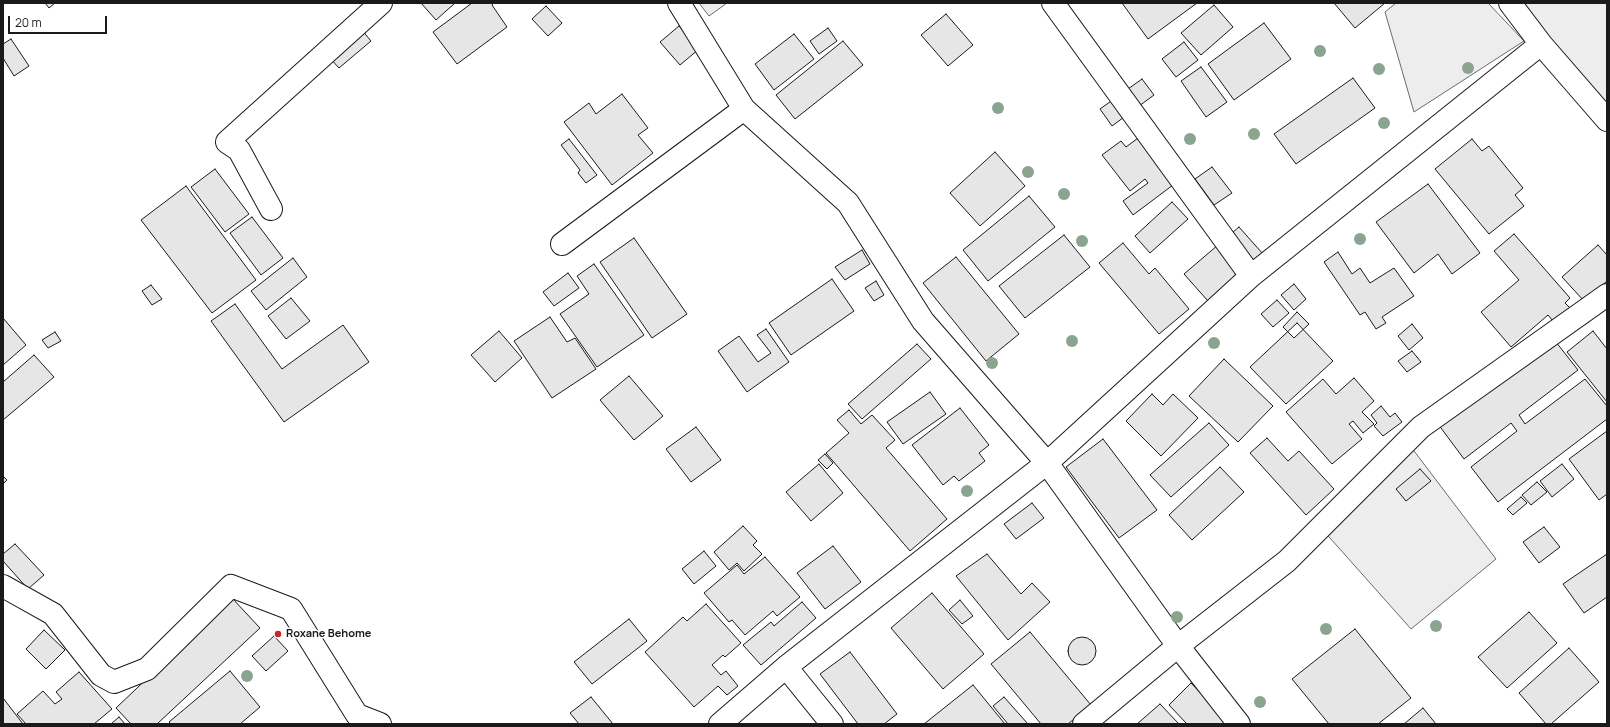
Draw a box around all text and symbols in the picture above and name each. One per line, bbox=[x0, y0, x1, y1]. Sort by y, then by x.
scale bar bbox=[10, 8, 109, 34]
text: 20 m bbox=[15, 14, 42, 31]
place label: Roxane Behome bbox=[286, 627, 371, 641]
marker: Roxane Behome bbox=[273, 629, 283, 639]

